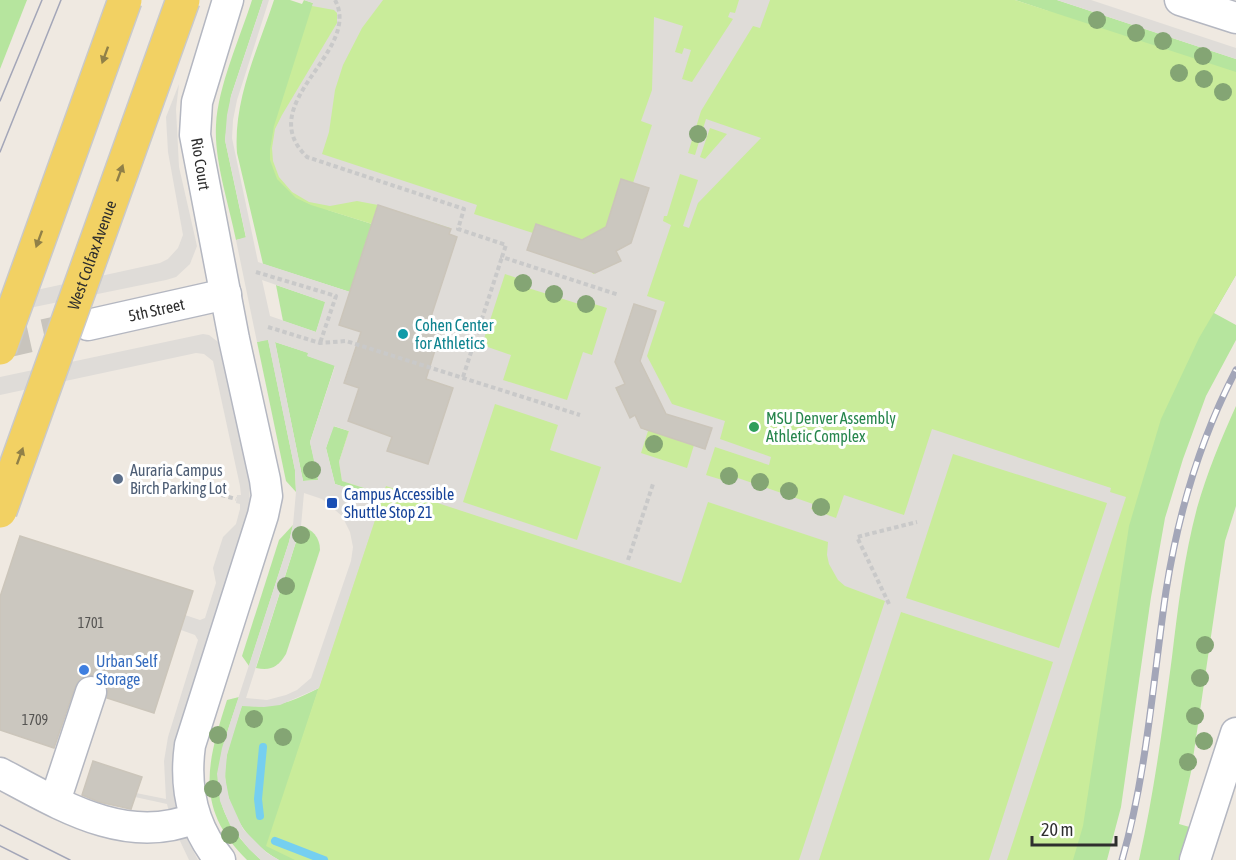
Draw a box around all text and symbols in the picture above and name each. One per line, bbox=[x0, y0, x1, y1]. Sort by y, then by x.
one-way arrow bbox=[100, 46, 110, 64]
street label: Rio Court bbox=[188, 136, 214, 192]
one-way arrow bbox=[116, 164, 126, 182]
street label: West Colfax Avenue bbox=[64, 198, 120, 312]
one-way arrow bbox=[34, 230, 44, 248]
street label: 5th Street bbox=[126, 295, 187, 325]
place label: Cohen Center for Athletics bbox=[415, 316, 494, 352]
marker: Cohen Center for Athletics bbox=[396, 327, 410, 341]
place label: MSU Denver Assembly Athletic Complex bbox=[766, 409, 896, 446]
marker: MSU Denver Assembly Athletic Complex bbox=[747, 420, 761, 434]
one-way arrow bbox=[15, 447, 25, 465]
place label: Auraria Campus Birch Parking Lot bbox=[130, 461, 227, 498]
marker: Auraria Campus Birch Parking Lot bbox=[111, 472, 125, 486]
place label: Campus Accessible Shuttle Stop 21 bbox=[344, 485, 454, 522]
marker: Campus Accessible Shuttle Stop 21 bbox=[325, 496, 339, 510]
house number: 1701 bbox=[78, 615, 104, 631]
place label: Urban Self Storage bbox=[96, 652, 158, 689]
marker: Urban Self Storage bbox=[77, 663, 91, 677]
house number: 1709 bbox=[22, 712, 48, 728]
scale bar bbox=[1032, 809, 1116, 847]
text: 20 m bbox=[1041, 819, 1073, 840]

